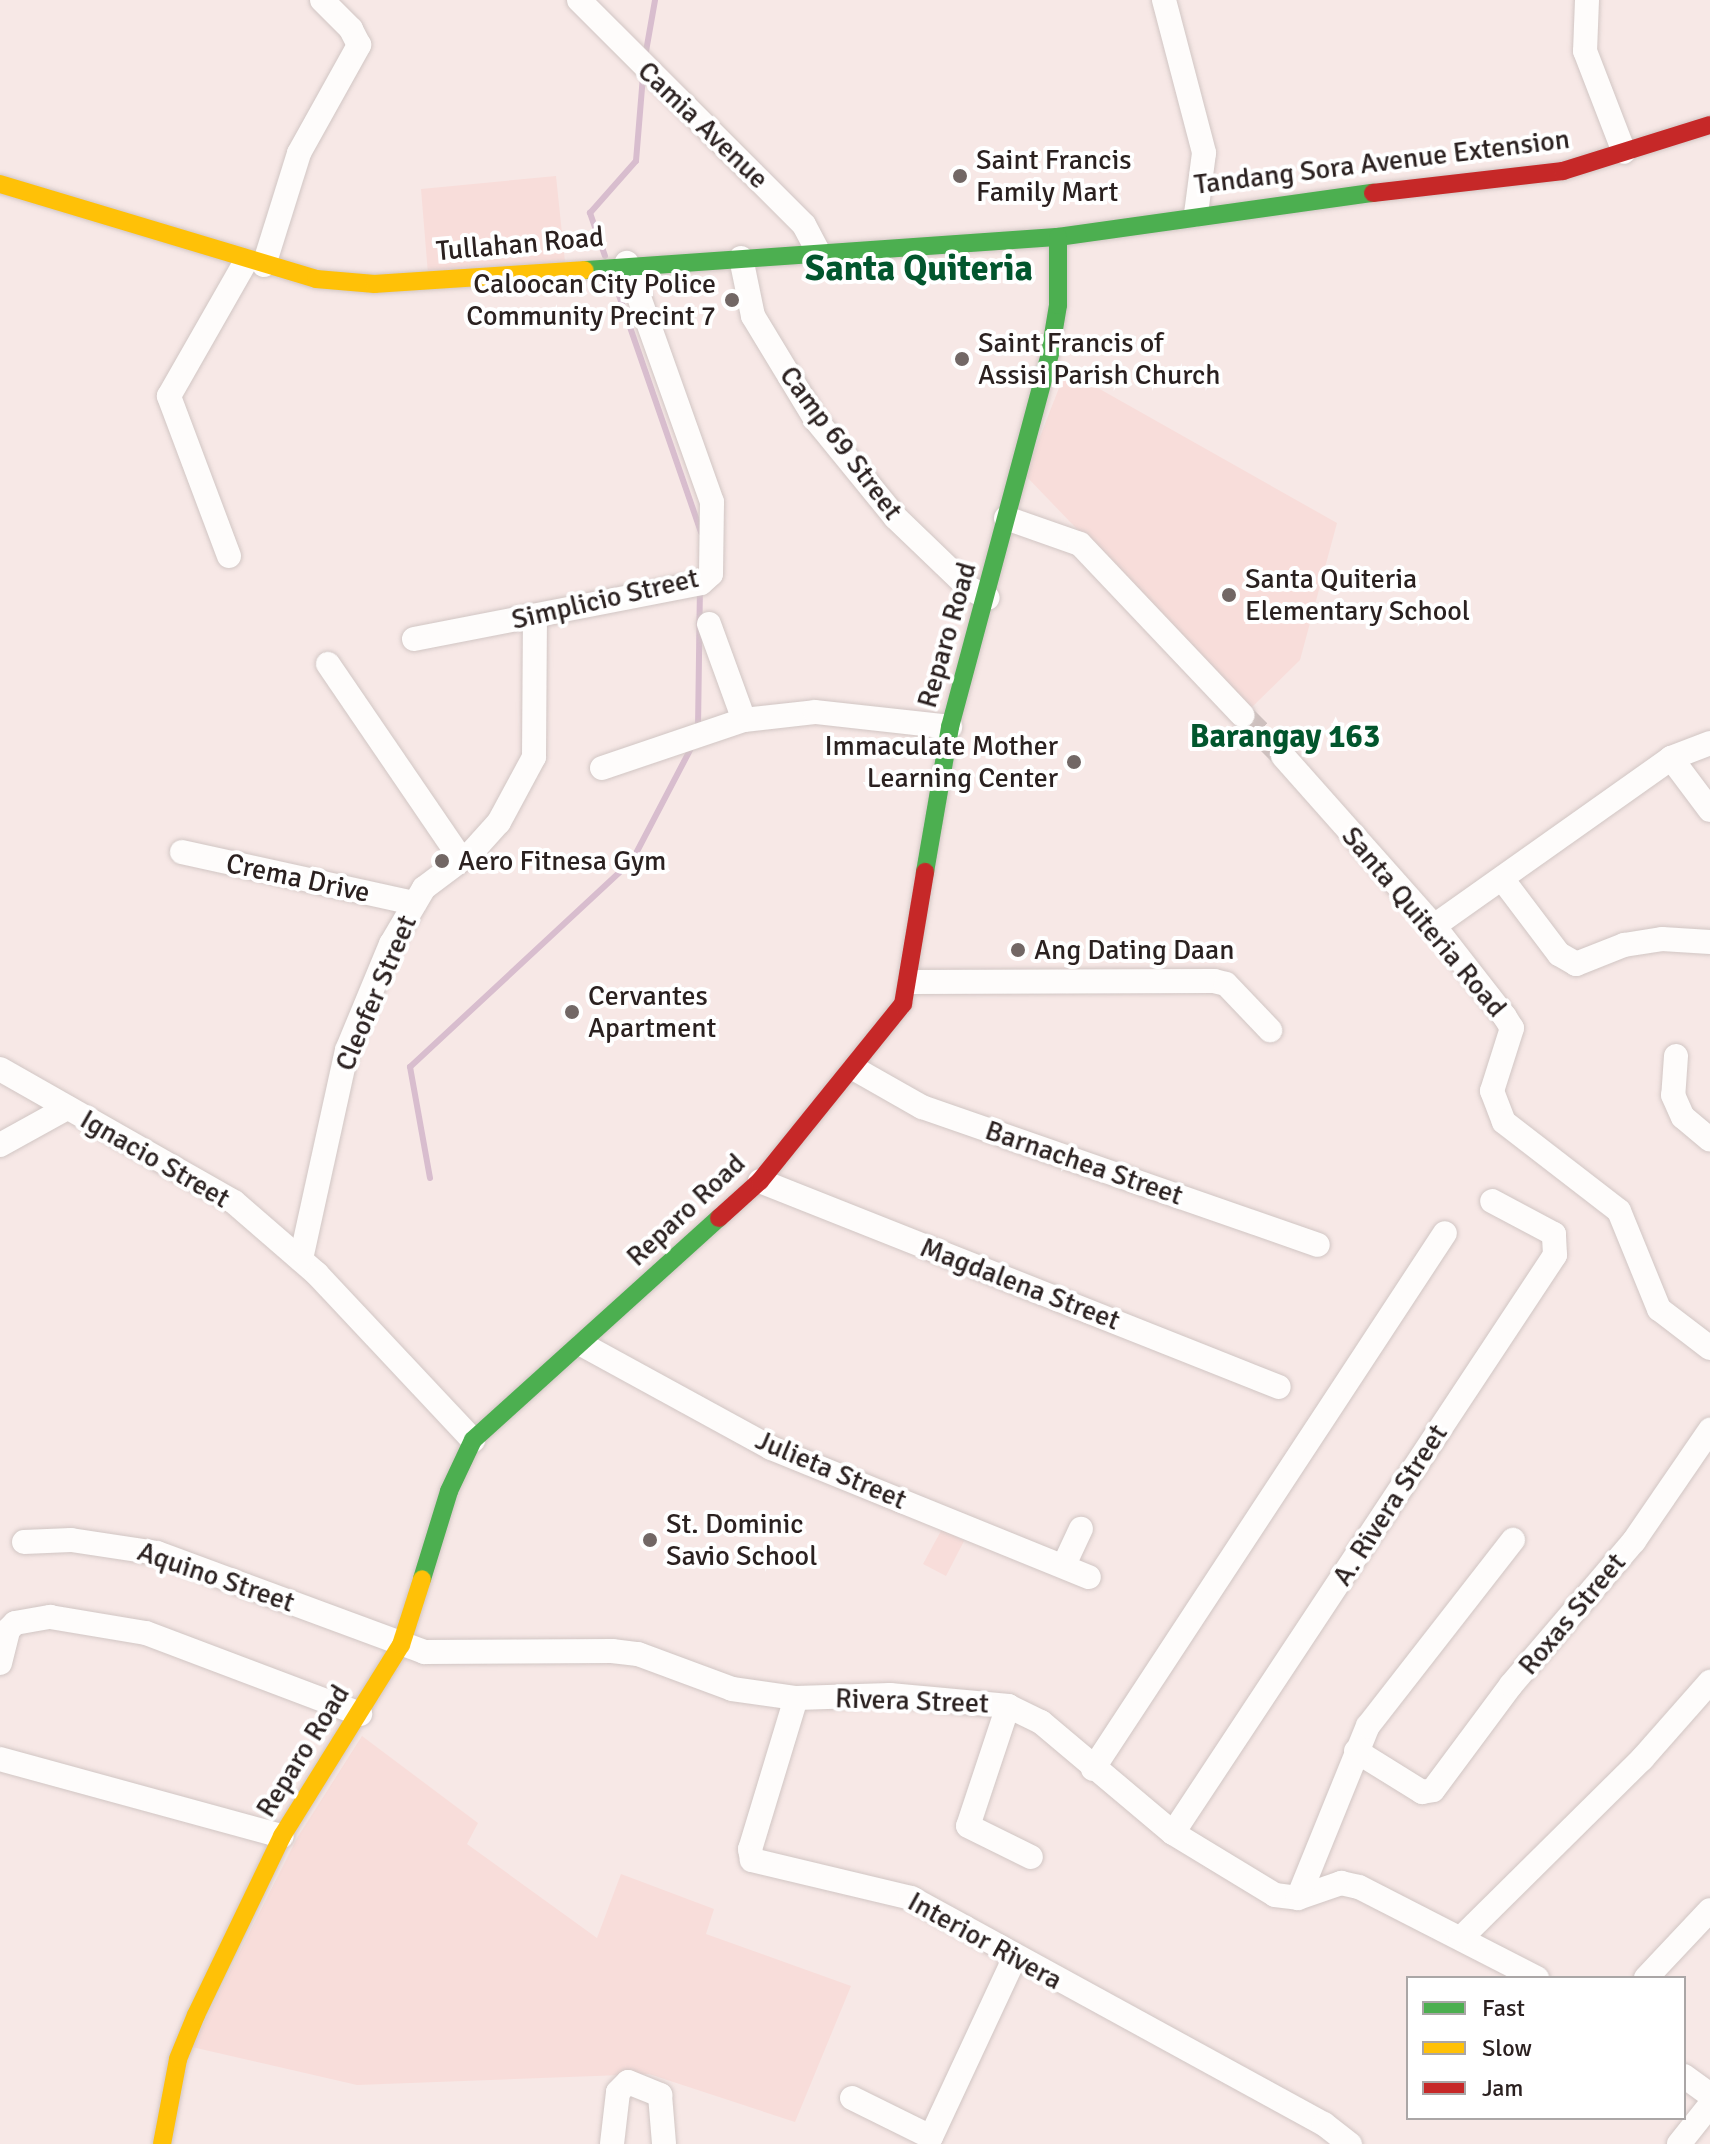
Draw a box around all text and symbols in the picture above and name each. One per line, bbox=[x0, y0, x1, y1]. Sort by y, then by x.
street label: Camia Avenue bbox=[631, 54, 775, 196]
street label: Tandang Sora Avenue Extension bbox=[1192, 122, 1572, 202]
place label: Saint Francis Family Mart bbox=[976, 143, 1131, 209]
marker: Saint Francis Family Mart bbox=[951, 167, 969, 185]
street label: Tullahan Road bbox=[435, 220, 605, 268]
district label: Santa Quiteria bbox=[805, 247, 1033, 291]
place label: Caloocan City Police Community Precint 7 bbox=[466, 267, 716, 333]
marker: Caloocan City Police Community Precint 7 bbox=[723, 291, 741, 309]
place label: Saint Francis of Assisi Parish Church bbox=[978, 326, 1220, 392]
marker: Saint Francis of Assisi Parish Church bbox=[953, 350, 971, 368]
street label: Camp 69 Street bbox=[772, 360, 910, 526]
street label: Reparo Road bbox=[910, 558, 984, 712]
street label: Simplicio Street bbox=[508, 561, 702, 637]
place label: Santa Quiteria Elementary School bbox=[1245, 562, 1470, 628]
marker: Santa Quiteria Elementary School bbox=[1220, 586, 1238, 604]
district label: Barangay 163 bbox=[1190, 718, 1380, 756]
place label: Immaculate Mother Learning Center bbox=[824, 729, 1058, 795]
marker: Immaculate Mother Learning Center bbox=[1065, 753, 1083, 771]
street label: Santa Quiteria Road bbox=[1335, 820, 1513, 1024]
place label: Aero Fitnesa Gym bbox=[458, 844, 666, 878]
street label: Crema Drive bbox=[223, 846, 373, 910]
marker: Aero Fitnesa Gym bbox=[433, 852, 451, 870]
street label: Cleofer Street bbox=[328, 910, 424, 1076]
place label: Ang Dating Daan bbox=[1034, 933, 1234, 967]
marker: Ang Dating Daan bbox=[1009, 941, 1027, 959]
place label: Cervantes Apartment bbox=[588, 979, 716, 1045]
marker: Cervantes Apartment bbox=[563, 1003, 581, 1021]
street label: Ignacio Street bbox=[74, 1103, 236, 1215]
street label: Barnachea Street bbox=[981, 1113, 1187, 1213]
street label: Reparo Road bbox=[620, 1147, 752, 1273]
street label: Magdalena Street bbox=[915, 1230, 1125, 1338]
street label: A. Rivera Street bbox=[1325, 1418, 1455, 1592]
street label: Julieta Street bbox=[750, 1423, 912, 1517]
place label: St. Dominic Savio School bbox=[666, 1507, 817, 1573]
marker: St. Dominic Savio School bbox=[641, 1531, 659, 1549]
street label: Aquino Street bbox=[133, 1535, 299, 1619]
street label: Roxas Street bbox=[1511, 1546, 1633, 1682]
street label: Reparo Road bbox=[249, 1679, 357, 1823]
street label: Rivera Street bbox=[835, 1682, 989, 1720]
street label: Interior Rivera bbox=[902, 1885, 1068, 1997]
legend bbox=[1406, 1976, 1686, 2120]
text: Fast bbox=[1482, 1993, 1525, 2023]
text: Slow bbox=[1482, 2033, 1532, 2063]
text: Jam bbox=[1482, 2073, 1523, 2103]

